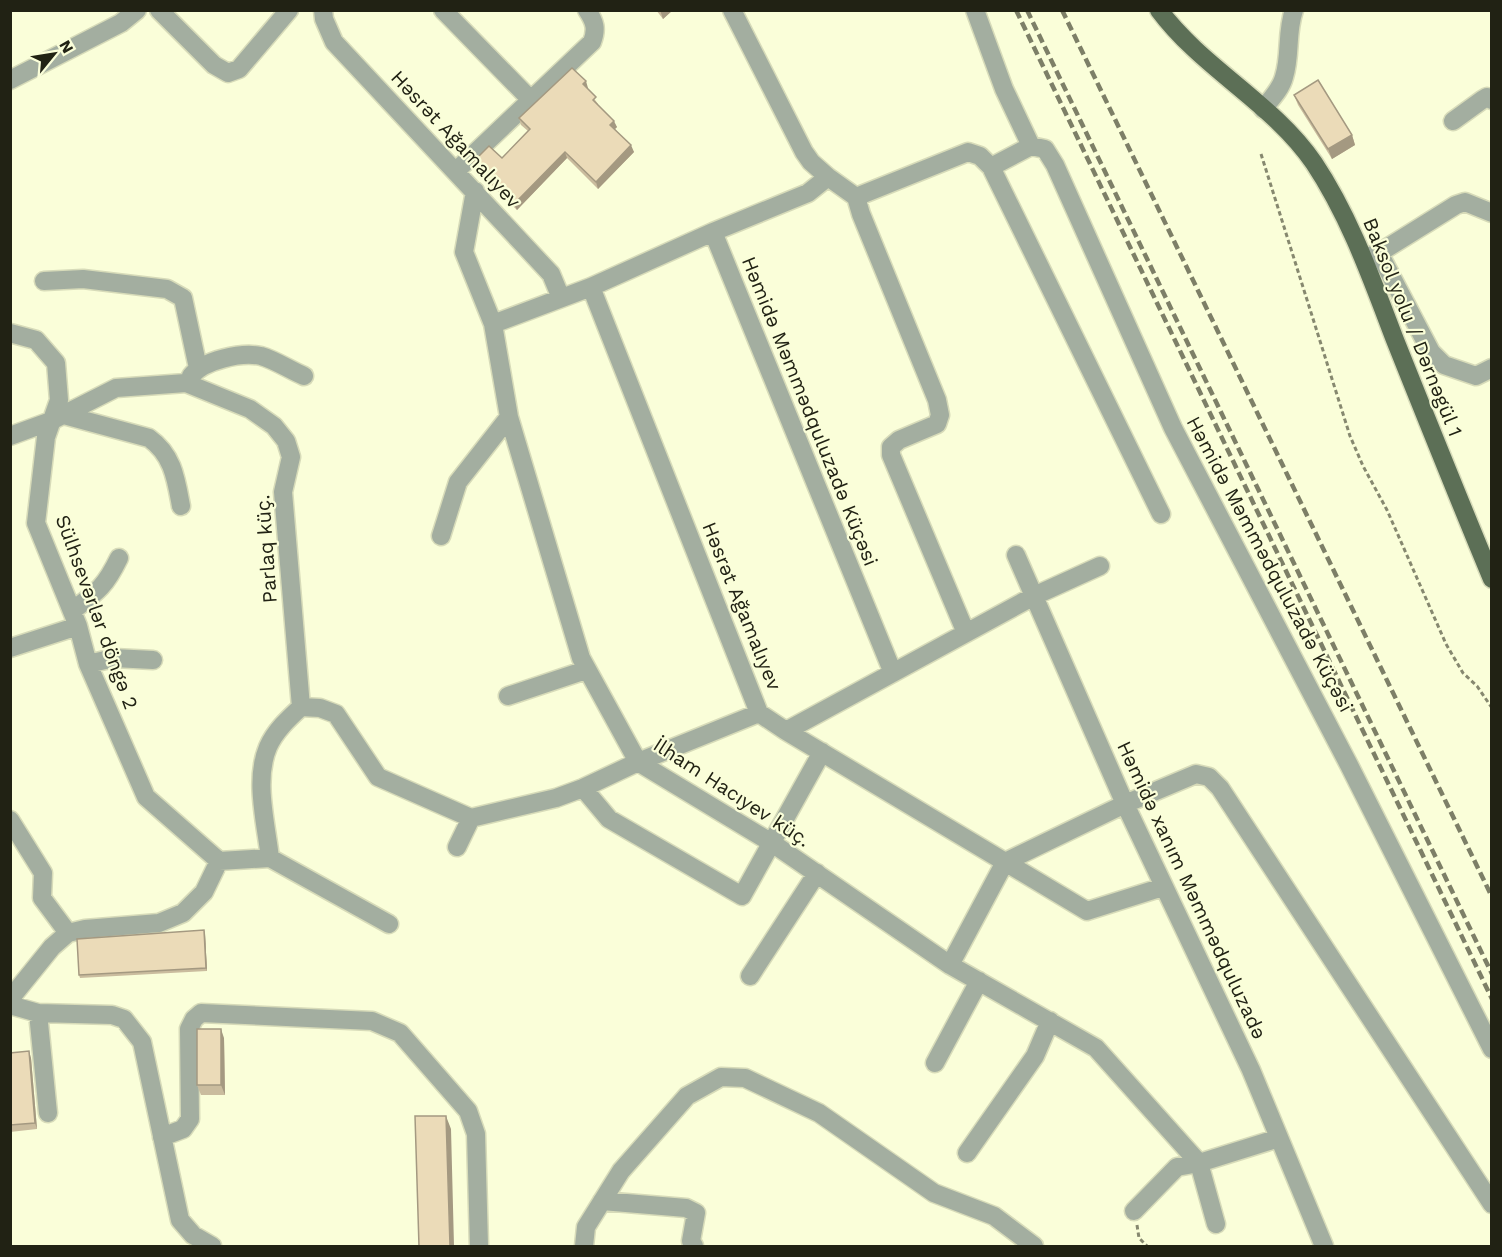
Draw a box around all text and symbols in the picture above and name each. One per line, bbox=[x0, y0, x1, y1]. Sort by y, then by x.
north arrow bbox=[24, 24, 84, 84]
text: N bbox=[55, 37, 78, 57]
street label: Həsrət Ağamalıyev bbox=[386, 65, 526, 213]
street label: Baksol yolu / Dərnəgül 1 bbox=[1358, 214, 1468, 440]
street label: Həmidə Məmmədquluzadə Küçəsi bbox=[737, 253, 883, 569]
street label: Həmidə Məmmədquluzadə Küçəsi bbox=[1182, 412, 1358, 716]
street label: Parlaq küç. bbox=[250, 494, 282, 604]
street label: Sülhsevərlər döngə 2 bbox=[51, 512, 143, 712]
street label: Həsrət Ağamalıyev bbox=[697, 518, 787, 694]
street label: İlham Hacıyev küç. bbox=[649, 732, 815, 852]
street label: Həmidə xanım Məmmədquluzadə bbox=[1112, 737, 1272, 1043]

